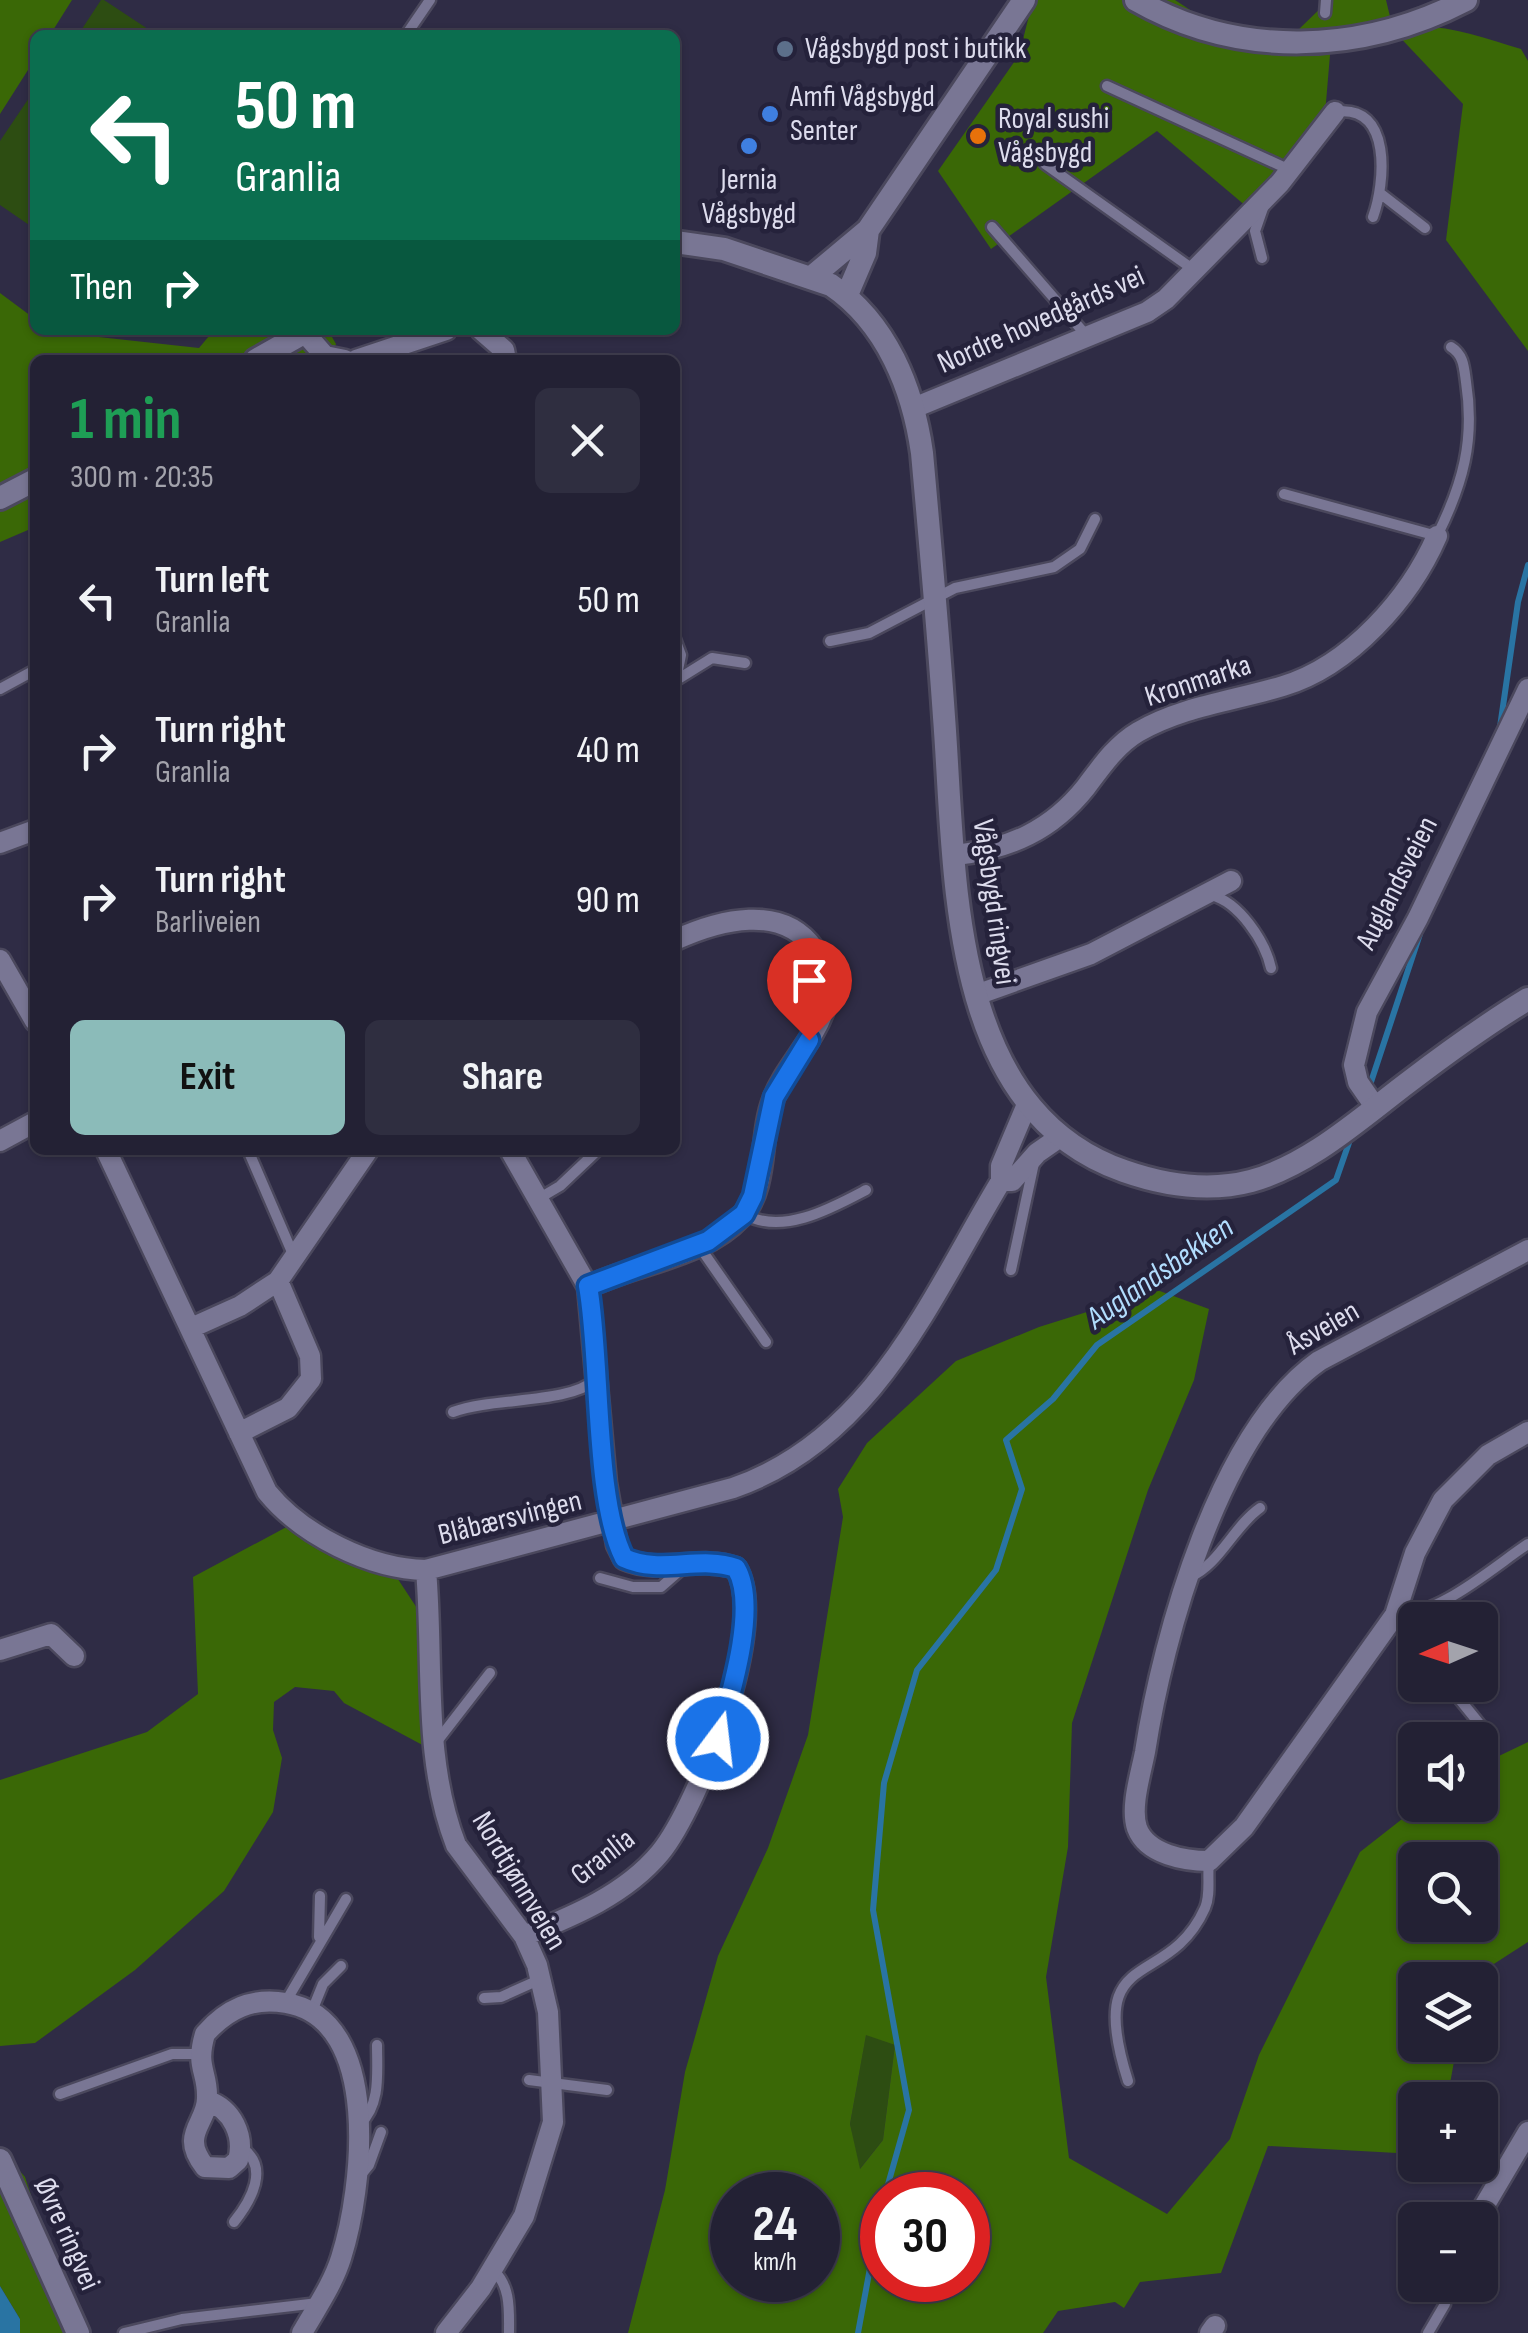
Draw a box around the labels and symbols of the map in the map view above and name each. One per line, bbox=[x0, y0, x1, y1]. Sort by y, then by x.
place label: Vågsbygd post i butikk bbox=[805, 31, 1027, 67]
marker: Vågsbygd post i butikk bbox=[774, 38, 796, 60]
place label: Amfi Vågsbygd Senter bbox=[789, 79, 935, 149]
place label: Royal sushi Vågsbygd bbox=[998, 101, 1109, 171]
marker: Amfi Vågsbygd Senter bbox=[759, 103, 781, 125]
marker: Royal sushi Vågsbygd bbox=[967, 125, 989, 147]
marker: Jernia Vågsbygd bbox=[738, 135, 760, 157]
place label: Jernia Vågsbygd bbox=[702, 162, 796, 232]
street label: Nordre hovedgårds vei bbox=[932, 258, 1150, 382]
street label: Kronmarka bbox=[1140, 647, 1256, 715]
street label: Auglandsveien bbox=[1348, 810, 1446, 956]
street label: Vågsbygd ringvei bbox=[965, 817, 1023, 987]
pin bbox=[767, 938, 852, 1041]
water label: Auglandsbekken bbox=[1077, 1208, 1241, 1339]
street label: Åsveien bbox=[1280, 1293, 1366, 1363]
street label: Blåbærsvingen bbox=[435, 1483, 585, 1553]
north arrow bbox=[1398, 1602, 1498, 1702]
position arrow bbox=[666, 1687, 770, 1791]
street label: Nordtjønnveien bbox=[464, 1805, 574, 1957]
street label: Granlia bbox=[564, 1821, 642, 1893]
street label: Øvre ringvei bbox=[26, 2172, 108, 2296]
speed limit sign: 30 bbox=[860, 2172, 990, 2302]

